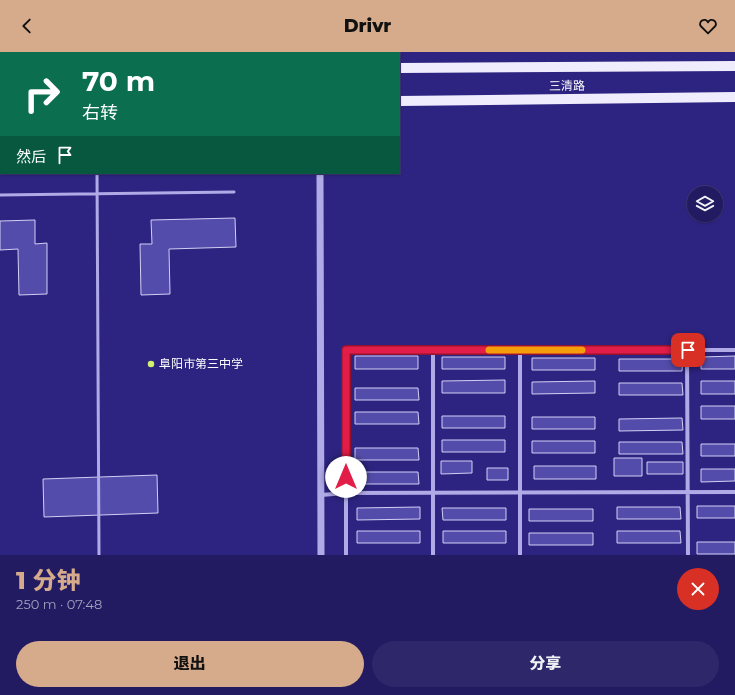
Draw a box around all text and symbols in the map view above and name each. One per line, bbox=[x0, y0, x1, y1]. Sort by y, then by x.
icon: back bbox=[16, 15, 38, 37]
text: Drivr bbox=[344, 15, 391, 37]
icon: heart bbox=[697, 15, 719, 37]
text: 70 m bbox=[82, 64, 155, 98]
icon: right bbox=[16, 68, 68, 120]
street label: 三清路 bbox=[549, 78, 585, 93]
text: 右转 bbox=[82, 102, 118, 124]
icon: arrive bbox=[54, 144, 76, 166]
text: 然后 bbox=[16, 147, 46, 166]
map controls bbox=[687, 186, 723, 222]
button: layers bbox=[687, 186, 723, 222]
pin bbox=[671, 333, 705, 367]
icon: arrive bbox=[677, 339, 699, 361]
place label: 阜阳市第三中学 bbox=[159, 356, 243, 371]
marker: 阜阳市第三中学 bbox=[146, 359, 156, 369]
position arrow bbox=[325, 456, 367, 498]
text: 1 分钟 bbox=[16, 566, 81, 595]
button: close bbox=[677, 568, 719, 610]
text: 250 m · 07:48 bbox=[16, 596, 102, 612]
button: 退出 bbox=[16, 641, 364, 687]
button: 分享 bbox=[372, 641, 719, 687]

